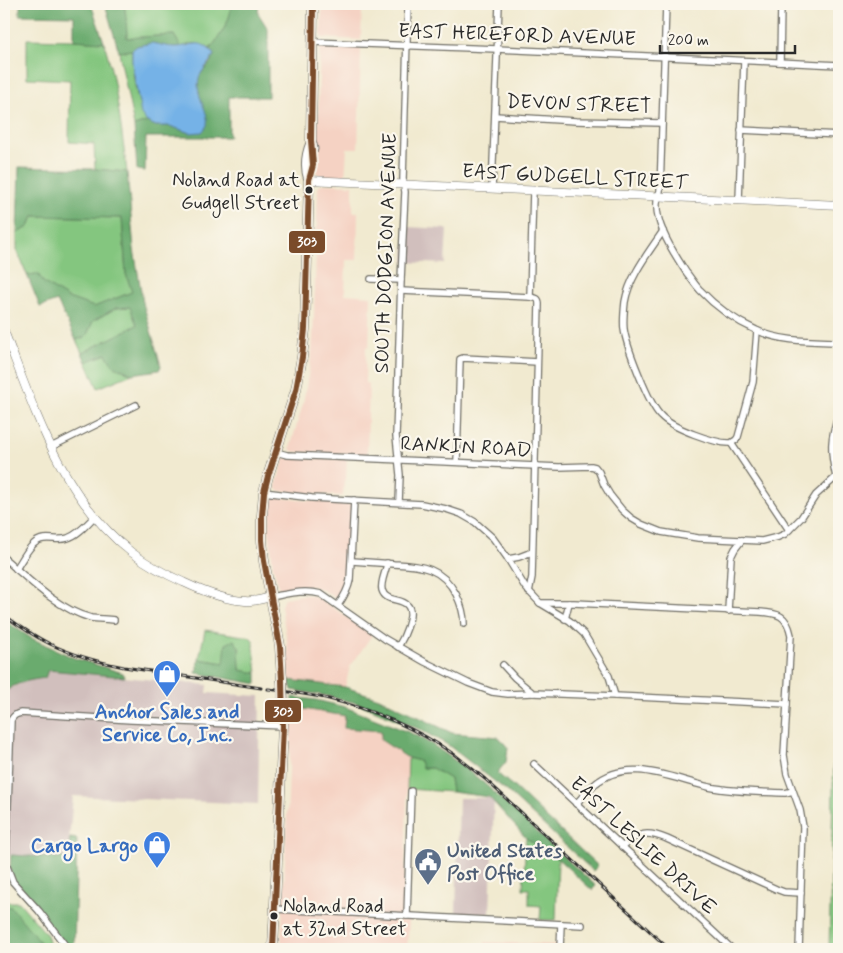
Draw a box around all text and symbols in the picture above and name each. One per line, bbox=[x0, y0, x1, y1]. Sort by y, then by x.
street label: EAST HEREFORD AVENUE bbox=[398, 18, 636, 53]
scale bar bbox=[660, 22, 796, 54]
text: 200 m bbox=[668, 31, 709, 51]
street label: DEVON STREET bbox=[506, 88, 652, 121]
street label: SOUTH DODGION AVENUE bbox=[369, 132, 404, 374]
street label: EAST GUDGELL STREET bbox=[461, 158, 690, 197]
place label: Noland Road at Gudgell Street bbox=[172, 168, 300, 218]
marker: Noland Road at Gudgell Street bbox=[304, 185, 314, 195]
line badge: 303 bbox=[288, 230, 326, 254]
text: 303 bbox=[297, 233, 317, 251]
street label: RANKIN ROAD bbox=[400, 431, 532, 464]
shop icon: Anchor Sales and Service Co, Inc. bbox=[152, 659, 182, 698]
place label: Anchor Sales and Service Co, Inc. bbox=[95, 699, 239, 749]
line badge: 303 bbox=[264, 699, 302, 723]
text: 303 bbox=[273, 703, 293, 721]
street label: EAST LESLIE DRIVE bbox=[564, 771, 722, 921]
shop icon: Cargo Largo bbox=[142, 830, 172, 869]
place label: Cargo Largo bbox=[31, 833, 138, 862]
place label: United States Post Office bbox=[447, 838, 562, 888]
public building icon: United States Post Office bbox=[413, 847, 443, 886]
place label: Noland Road at 32nd Street bbox=[283, 894, 407, 942]
marker: Noland Road at 32nd Street bbox=[269, 911, 279, 921]

